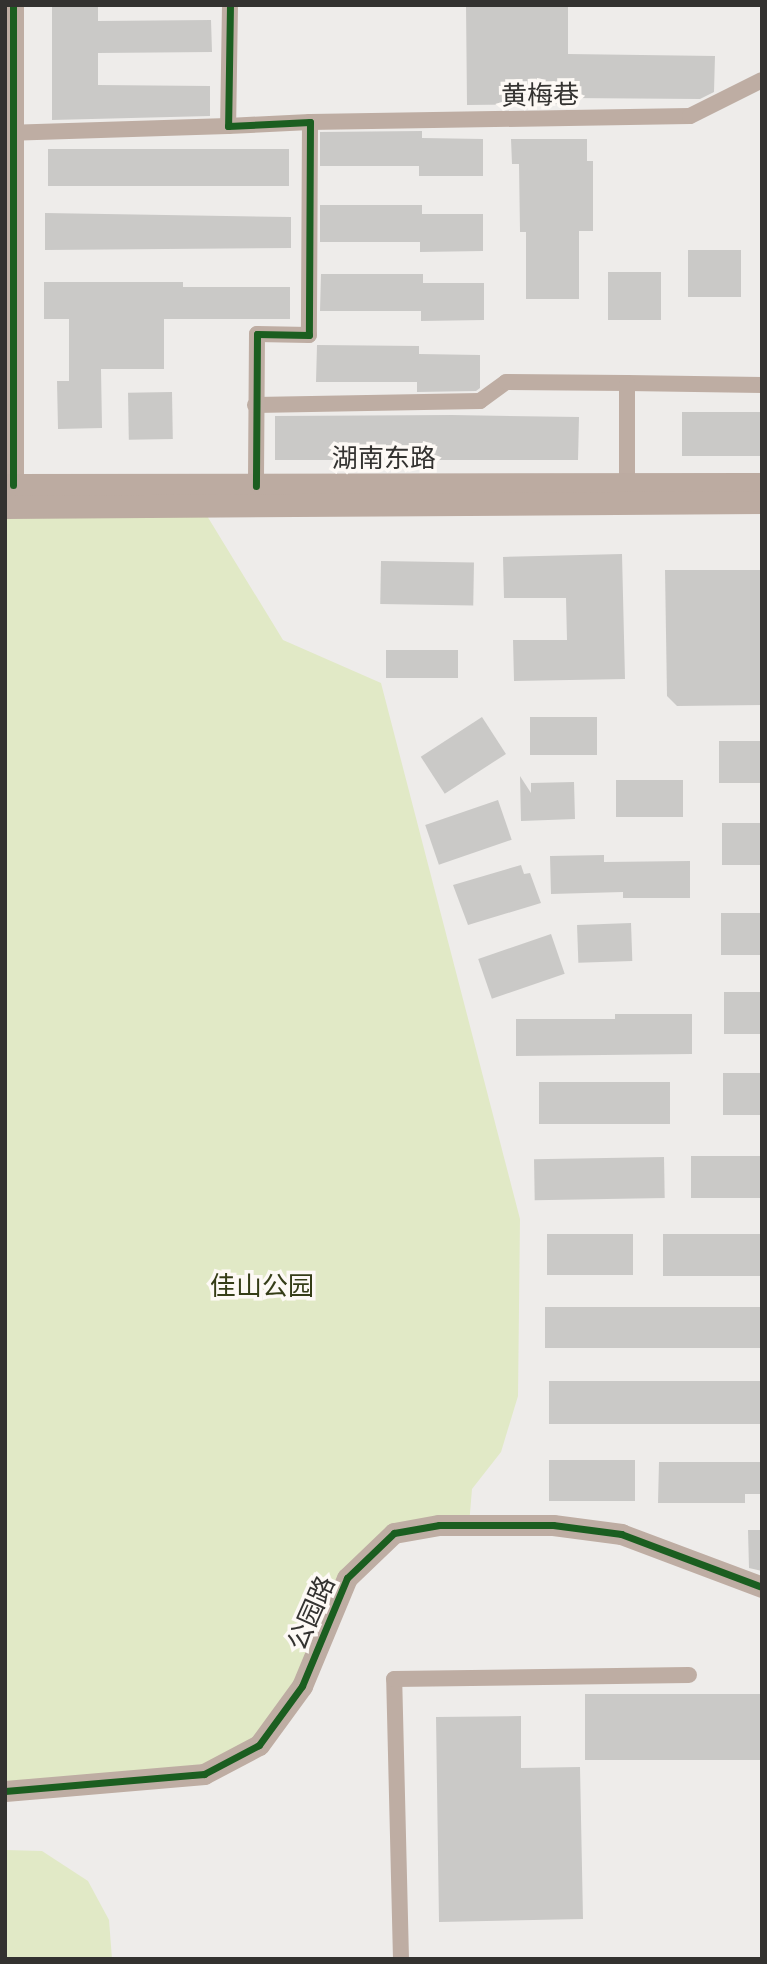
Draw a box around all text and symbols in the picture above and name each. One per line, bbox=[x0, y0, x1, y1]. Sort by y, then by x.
street label: 黄梅巷 bbox=[501, 79, 579, 111]
street label: 湖南东路 bbox=[332, 442, 436, 474]
park label: 佳山公园 bbox=[210, 1270, 314, 1302]
street label: 公园路 bbox=[281, 1571, 341, 1655]

